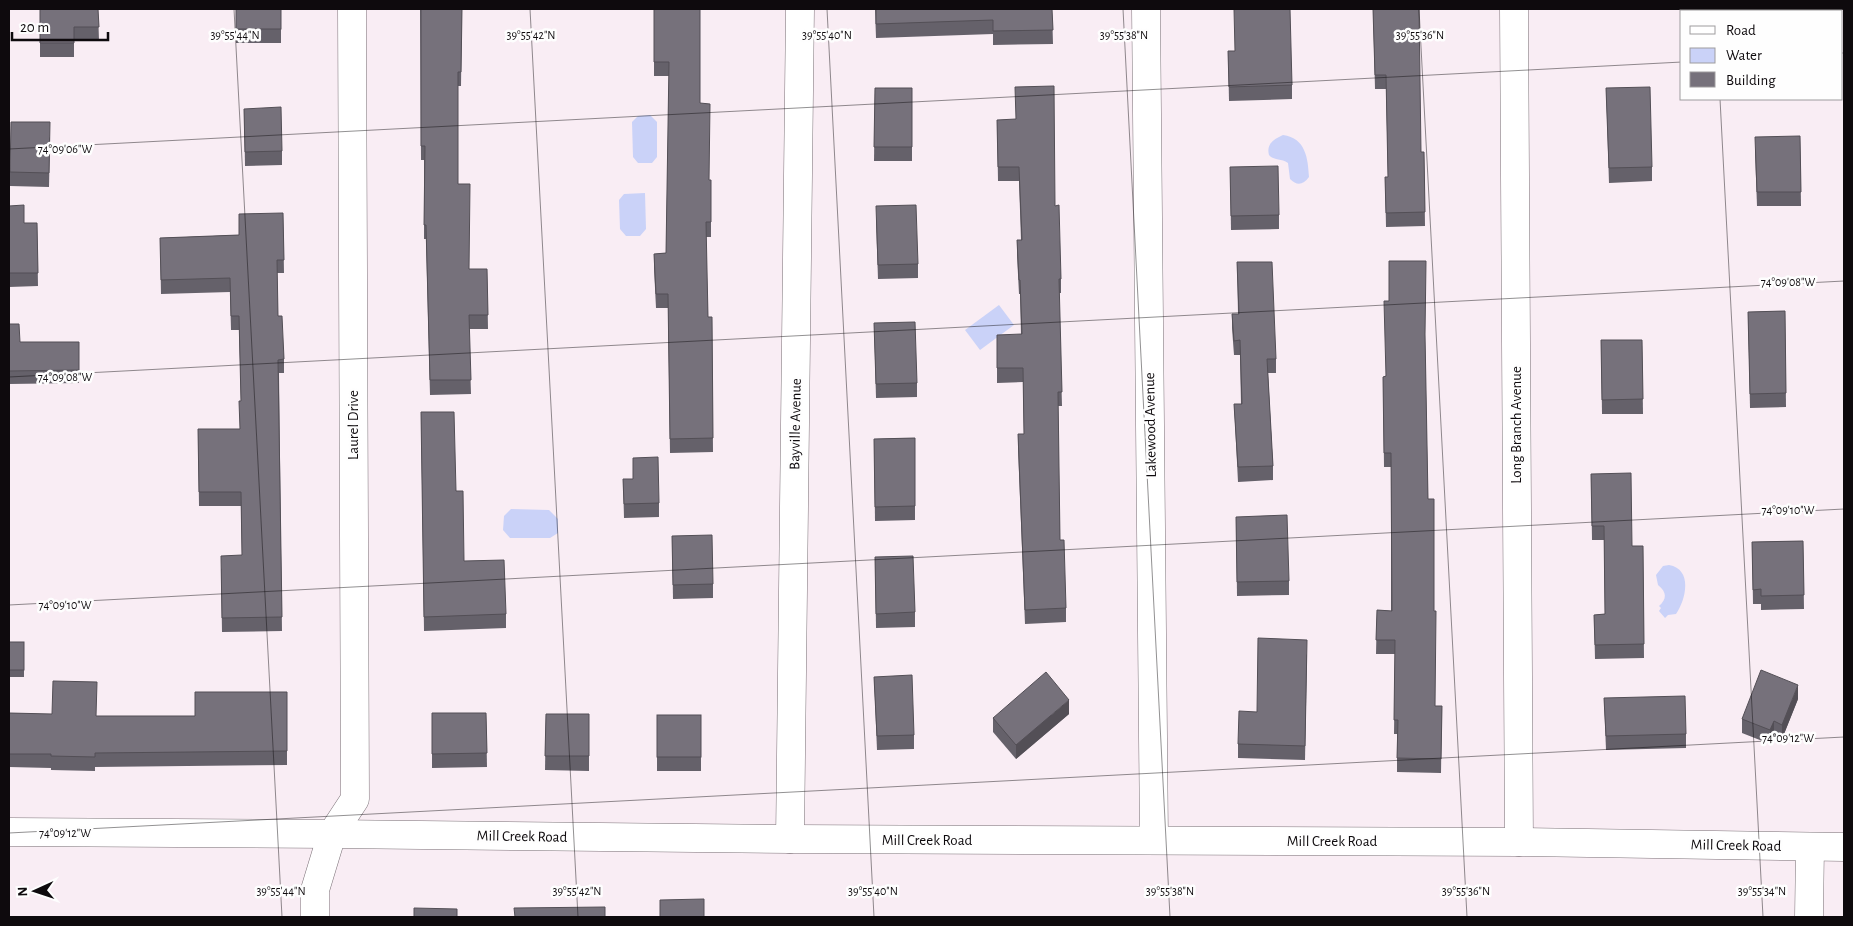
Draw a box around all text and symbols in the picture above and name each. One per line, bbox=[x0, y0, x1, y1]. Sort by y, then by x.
scale bar bbox=[12, 10, 109, 42]
legend bbox=[1680, 10, 1843, 100]
text: 20 m bbox=[20, 20, 49, 35]
text: Road bbox=[1726, 23, 1756, 38]
text: 39°55'44"N bbox=[210, 29, 260, 41]
text: 39°55'42"N bbox=[507, 29, 555, 41]
text: 39°55'40"N bbox=[802, 29, 852, 41]
text: 39°55'38"N bbox=[1100, 29, 1148, 41]
text: 39°55'36"N bbox=[1396, 29, 1444, 41]
text: Water bbox=[1726, 48, 1762, 63]
text: Building bbox=[1726, 73, 1776, 88]
text: 74°09'06"W bbox=[38, 143, 93, 155]
text: 74°09'08"W bbox=[1761, 276, 1816, 288]
street label: Long Branch Avenue bbox=[1509, 366, 1524, 484]
text: 74°09'08"W bbox=[38, 371, 93, 383]
street label: Lakewood Avenue bbox=[1142, 372, 1159, 478]
street label: Bayville Avenue bbox=[787, 378, 804, 470]
street label: Laurel Drive bbox=[346, 390, 361, 460]
text: 74°09'10"W bbox=[1762, 504, 1815, 516]
text: 74°09'10"W bbox=[39, 599, 92, 611]
text: 74°09'12"W bbox=[1762, 732, 1814, 744]
text: 74°09'12"W bbox=[39, 827, 91, 839]
street label: Mill Creek Road bbox=[477, 828, 568, 845]
street label: Mill Creek Road bbox=[882, 833, 973, 848]
street label: Mill Creek Road bbox=[1287, 834, 1378, 849]
street label: Mill Creek Road bbox=[1691, 837, 1782, 854]
north arrow bbox=[10, 866, 60, 916]
text: 39°55'44"N bbox=[256, 885, 306, 897]
text: 39°55'42"N bbox=[553, 885, 601, 897]
text: 39°55'40"N bbox=[848, 885, 898, 897]
text: 39°55'38"N bbox=[1146, 885, 1194, 897]
text: 39°55'36"N bbox=[1442, 885, 1490, 897]
text: 39°55'34"N bbox=[1738, 885, 1786, 897]
text: N bbox=[16, 886, 30, 897]

